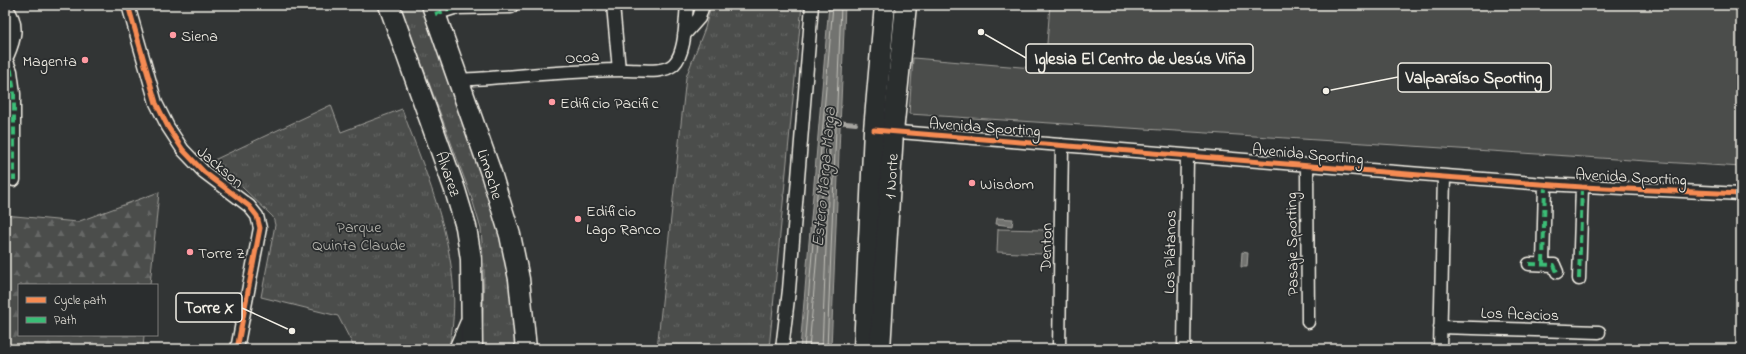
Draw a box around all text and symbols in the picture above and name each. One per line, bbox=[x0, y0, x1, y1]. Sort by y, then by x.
place label: Siena bbox=[181, 25, 218, 49]
marker: Siena bbox=[168, 30, 178, 40]
callout: Iglesia El Centro de Jesús Viña bbox=[1026, 44, 1253, 73]
street label: Ocoa bbox=[564, 45, 600, 71]
text: Iglesia El Centro de Jesús Viña bbox=[1034, 47, 1246, 74]
place label: Magenta bbox=[22, 50, 77, 74]
marker: Magenta bbox=[80, 55, 90, 65]
callout: Valparaíso Sporting bbox=[1398, 63, 1551, 92]
text: Valparaíso Sporting bbox=[1405, 66, 1543, 93]
place label: Edificio Pacific bbox=[560, 92, 659, 116]
marker: Edificio Pacific bbox=[547, 97, 557, 107]
water label: Estero Marga-Marga bbox=[806, 105, 844, 248]
street label: Avenida Sporting bbox=[928, 112, 1041, 144]
street label: Avenida Sporting bbox=[1251, 138, 1365, 172]
street label: Jackson bbox=[191, 141, 249, 194]
street label: Limache bbox=[470, 146, 509, 204]
street label: Álvarez bbox=[428, 148, 466, 200]
street label: 1 Norte bbox=[879, 152, 906, 200]
street label: Avenida Sporting bbox=[1575, 163, 1687, 193]
place label: Wisdom bbox=[980, 173, 1034, 197]
marker: Wisdom bbox=[967, 178, 977, 188]
street label: Pasaje Sporting bbox=[1280, 192, 1306, 296]
place label: Edificio Lago Ranco bbox=[586, 200, 661, 242]
street label: Los Plátanos bbox=[1158, 210, 1184, 294]
marker: Edificio Lago Ranco bbox=[573, 214, 583, 224]
park label: Parque Quinta Claude bbox=[312, 216, 407, 258]
street label: Denton bbox=[1035, 223, 1059, 272]
place label: Torre Z bbox=[198, 242, 245, 266]
marker: Torre Z bbox=[185, 247, 195, 257]
legend bbox=[18, 284, 158, 336]
text: Cycle path bbox=[54, 292, 106, 311]
callout: Torre X bbox=[176, 293, 242, 322]
text: Torre X bbox=[184, 296, 234, 321]
street label: Los Acacios bbox=[1480, 302, 1560, 328]
text: Path bbox=[54, 312, 77, 330]

